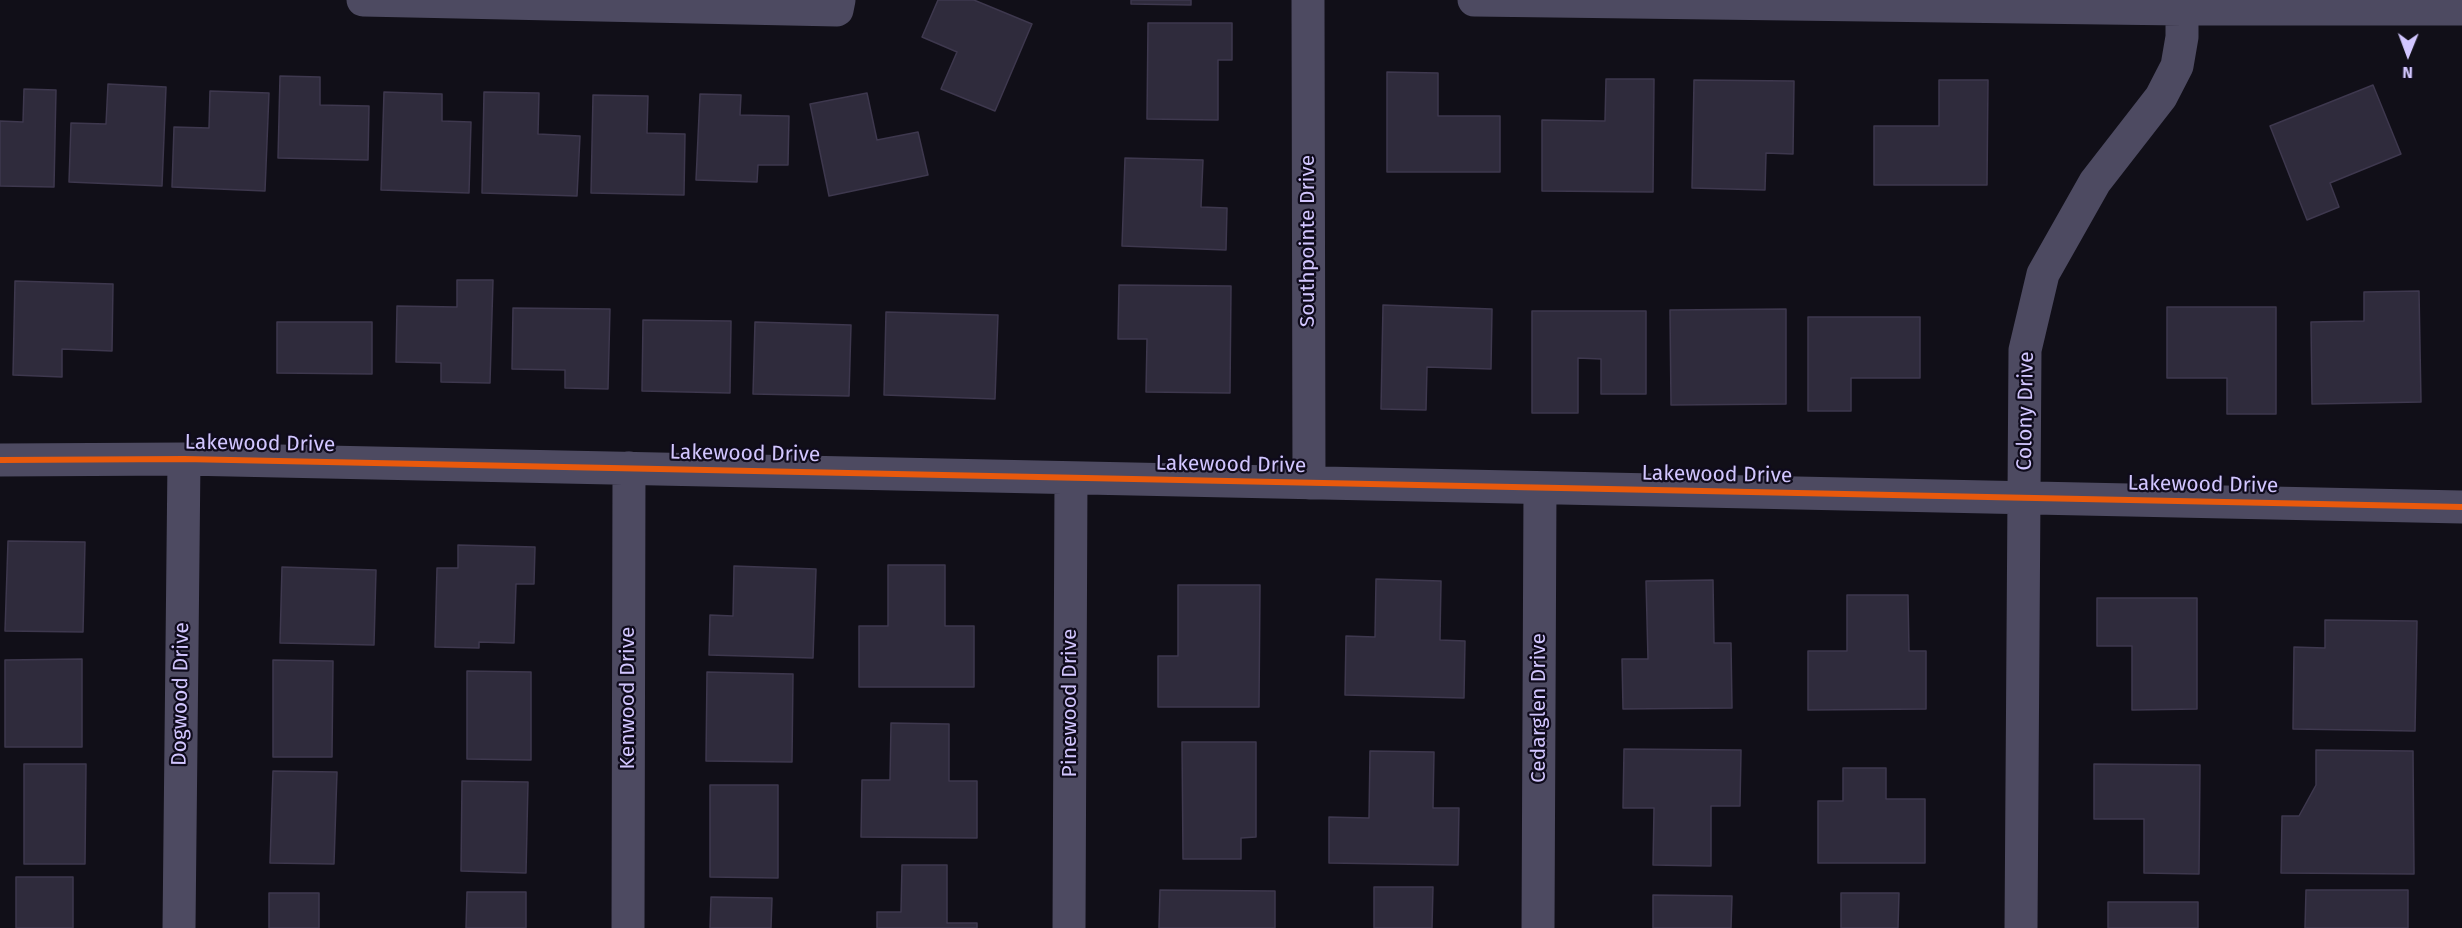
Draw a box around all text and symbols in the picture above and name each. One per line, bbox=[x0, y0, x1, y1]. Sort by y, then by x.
north arrow bbox=[2378, 24, 2438, 84]
text: N bbox=[2402, 63, 2413, 82]
street label: Southpointe Drive bbox=[1295, 155, 1321, 327]
street label: Colony Drive bbox=[2012, 351, 2040, 471]
street label: Lakewood Drive bbox=[184, 430, 336, 458]
street label: Lakewood Drive bbox=[669, 440, 821, 468]
street label: Lakewood Drive bbox=[1155, 451, 1307, 479]
street label: Lakewood Drive bbox=[1641, 461, 1793, 489]
street label: Lakewood Drive bbox=[2127, 471, 2279, 499]
street label: Dogwood Drive bbox=[167, 622, 195, 766]
street label: Kenwood Drive bbox=[615, 627, 641, 769]
street label: Pinewood Drive bbox=[1057, 629, 1083, 777]
street label: Cedarglen Drive bbox=[1526, 633, 1552, 783]

